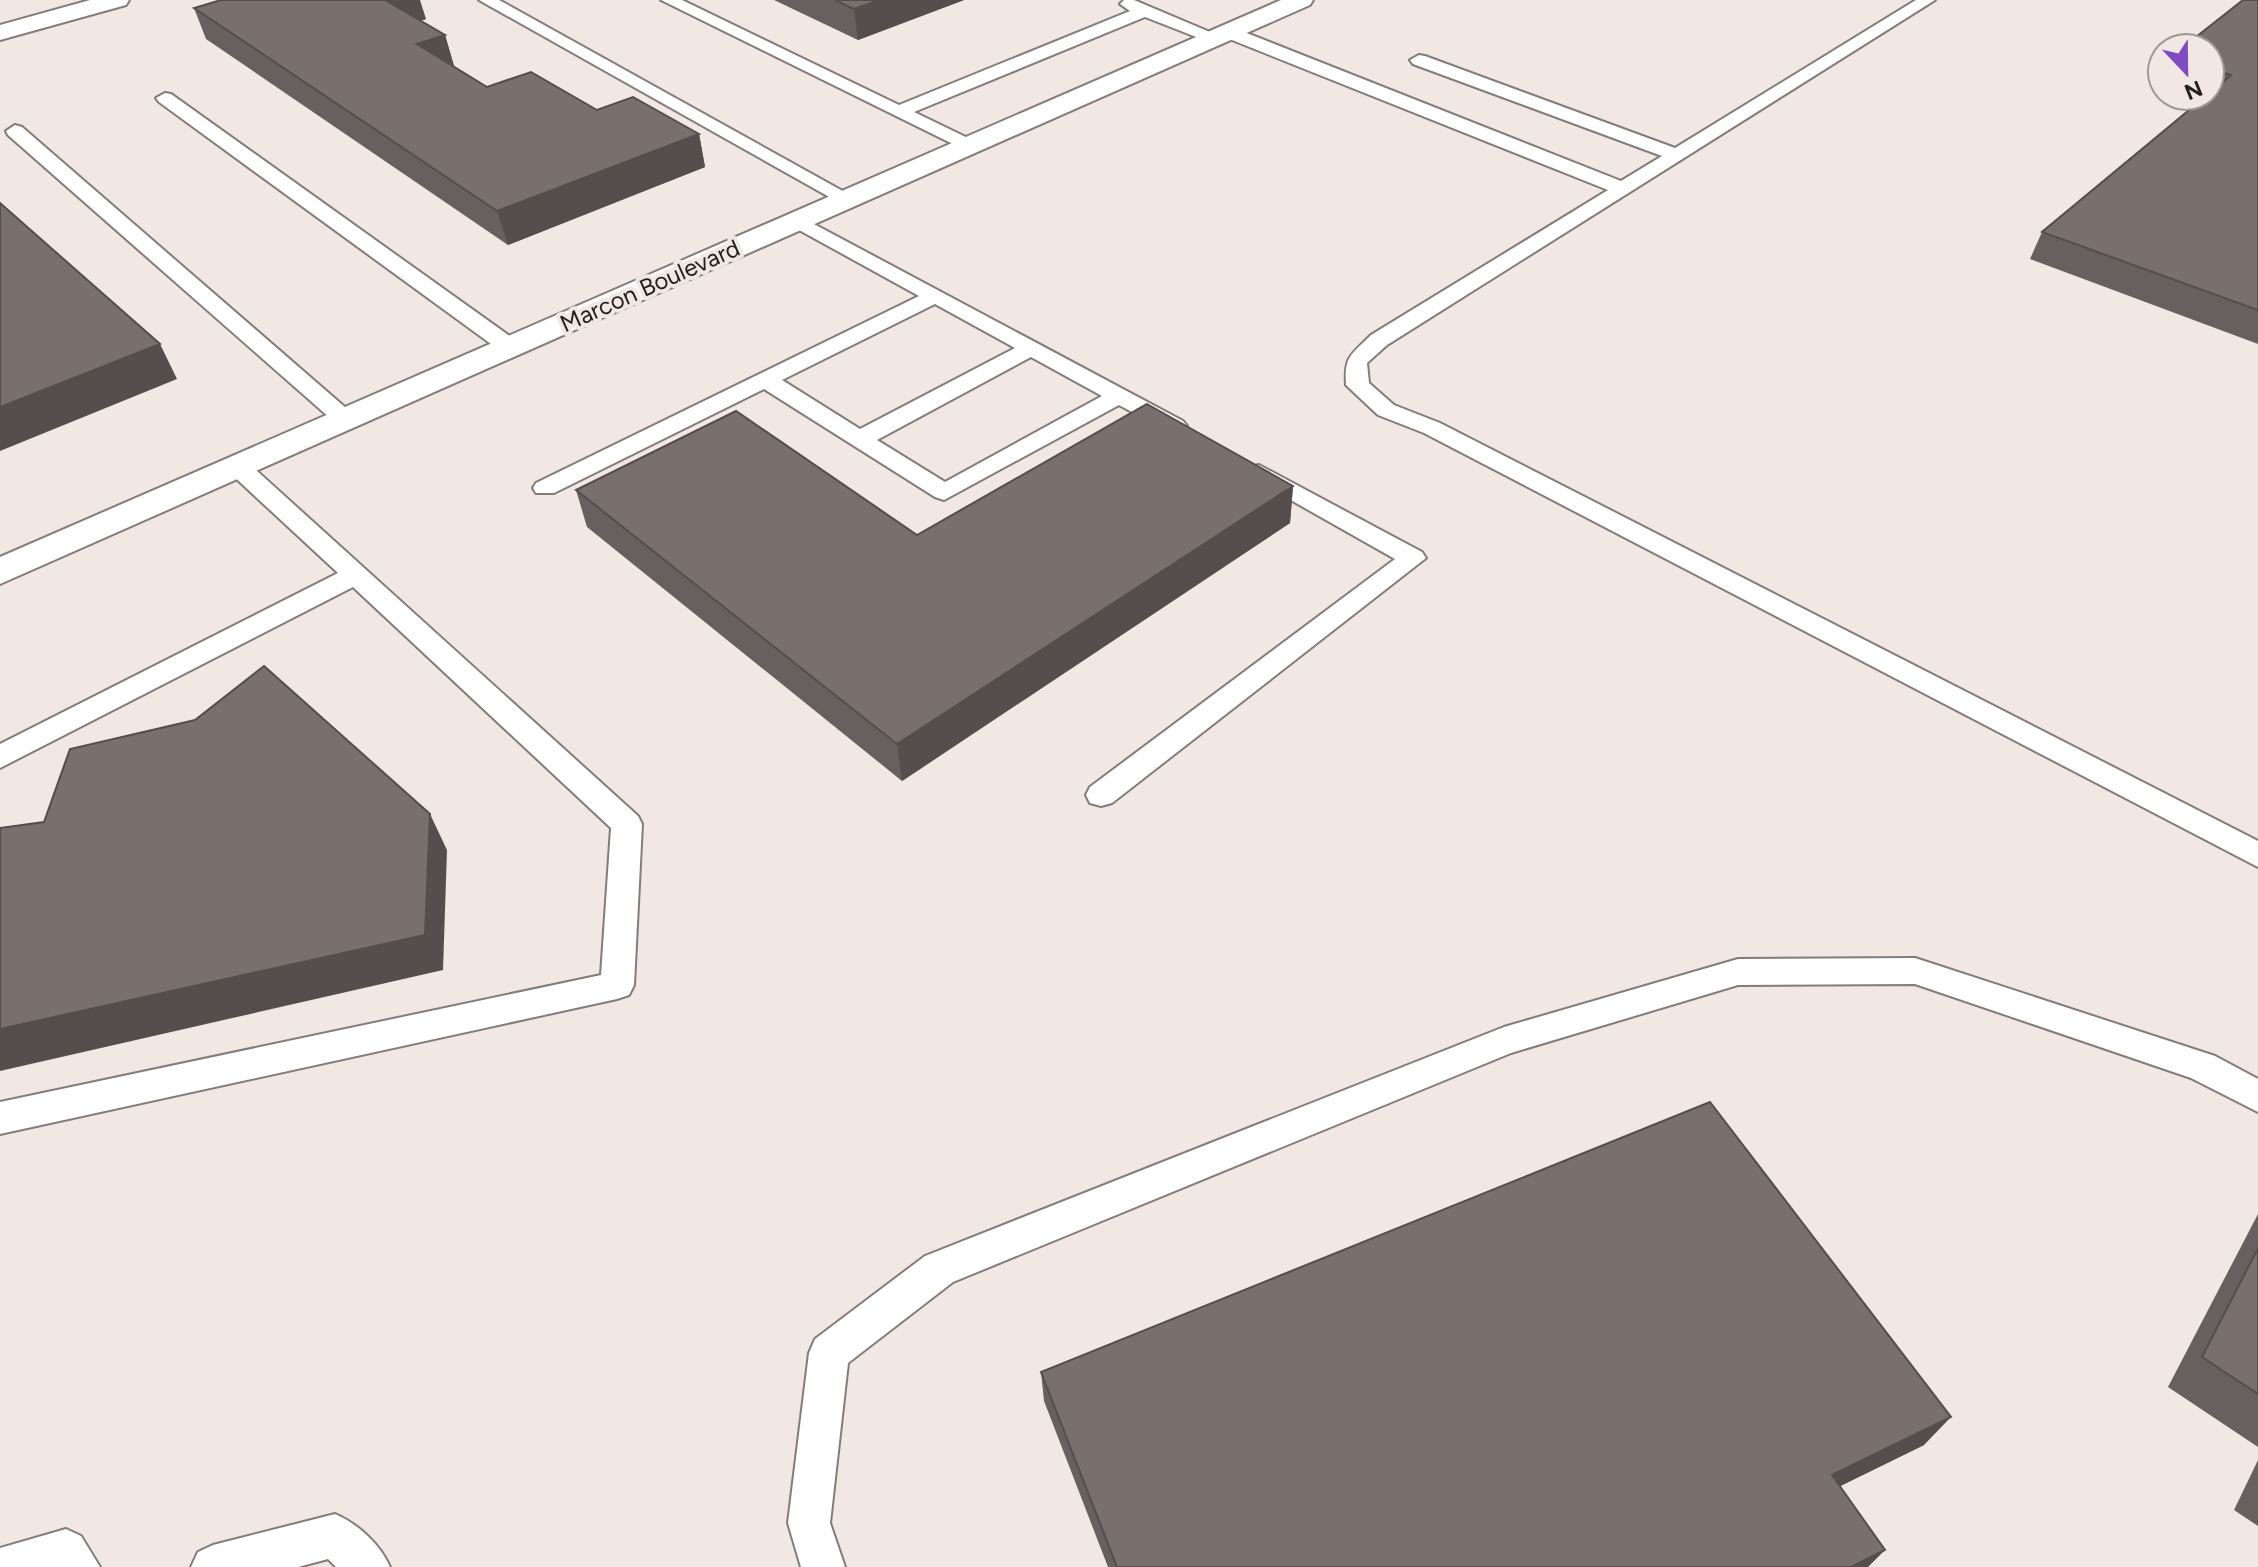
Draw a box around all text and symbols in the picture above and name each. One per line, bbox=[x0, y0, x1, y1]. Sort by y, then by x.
north arrow bbox=[2146, 32, 2226, 112]
text: N bbox=[2180, 74, 2206, 106]
street label: Marcon Boulevard bbox=[555, 233, 744, 338]

